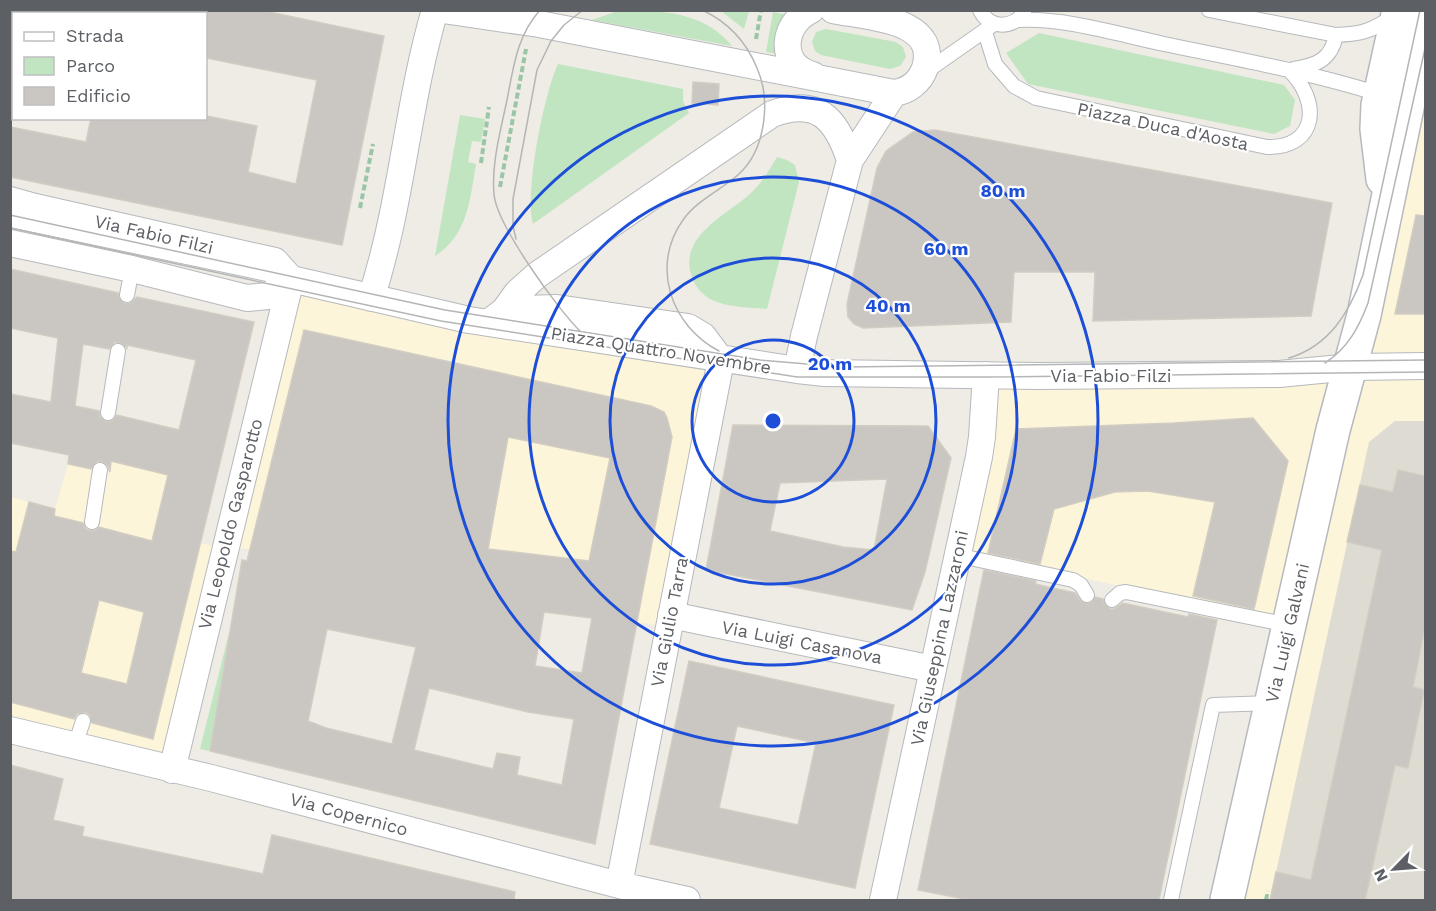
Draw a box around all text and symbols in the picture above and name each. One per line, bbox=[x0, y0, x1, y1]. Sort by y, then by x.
legend bbox=[12, 12, 207, 120]
text: Strada bbox=[66, 25, 124, 46]
text: Parco bbox=[66, 55, 115, 76]
text: Edificio bbox=[66, 85, 131, 106]
street label: Piazza Duca d'Aosta bbox=[1075, 98, 1251, 154]
text: 80 m bbox=[981, 180, 1025, 201]
street label: Via Fabio Filzi bbox=[93, 210, 215, 258]
text: 60 m bbox=[924, 238, 968, 259]
text: 40 m bbox=[865, 295, 911, 316]
street label: Piazza Quattro Novembre bbox=[549, 322, 773, 378]
text: 20 m bbox=[808, 353, 852, 374]
street label: Via Fabio Filzi bbox=[1050, 365, 1172, 386]
centre of rings bbox=[763, 411, 783, 431]
street label: Via Leopoldo Gasparotto bbox=[194, 416, 266, 632]
street label: Via Giuseppina Lazzaroni bbox=[906, 528, 972, 748]
street label: Via Giulio Tarra bbox=[646, 555, 692, 689]
street label: Via Luigi Galvani bbox=[1261, 561, 1313, 705]
street label: Via Luigi Casanova bbox=[720, 616, 884, 668]
street label: Via Copernico bbox=[288, 788, 410, 840]
north arrow bbox=[1364, 839, 1424, 899]
text: N bbox=[1370, 866, 1392, 885]

